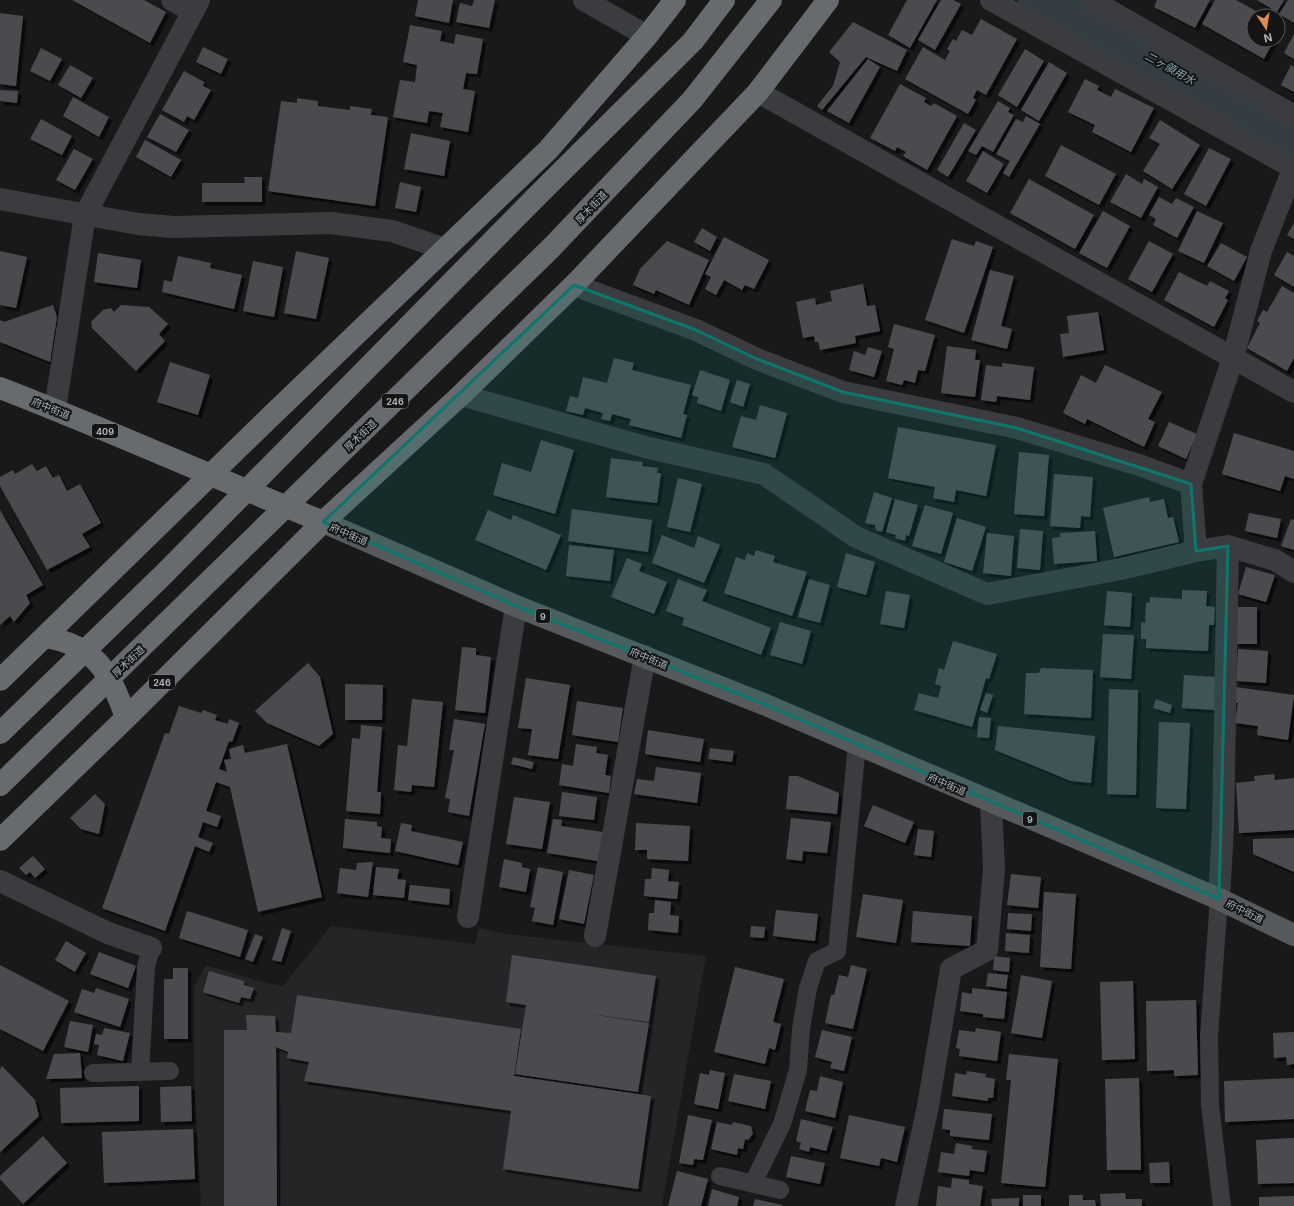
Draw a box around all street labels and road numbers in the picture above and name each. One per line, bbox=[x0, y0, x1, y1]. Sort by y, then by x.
street label: 厚木街道 bbox=[573, 188, 609, 226]
road number: 246 bbox=[382, 394, 408, 408]
street label: 府中街道 bbox=[30, 395, 72, 421]
street label: 厚木街道 bbox=[341, 417, 379, 453]
road number: 409 bbox=[92, 424, 118, 438]
street label: 府中街道 bbox=[328, 521, 370, 547]
road number: 9 bbox=[536, 609, 550, 623]
street label: 厚木街道 bbox=[109, 643, 147, 679]
street label: 府中街道 bbox=[628, 645, 670, 671]
road number: 246 bbox=[149, 675, 175, 689]
street label: 府中街道 bbox=[926, 771, 968, 797]
road number: 9 bbox=[1023, 812, 1037, 826]
street label: 府中街道 bbox=[1224, 897, 1266, 925]

